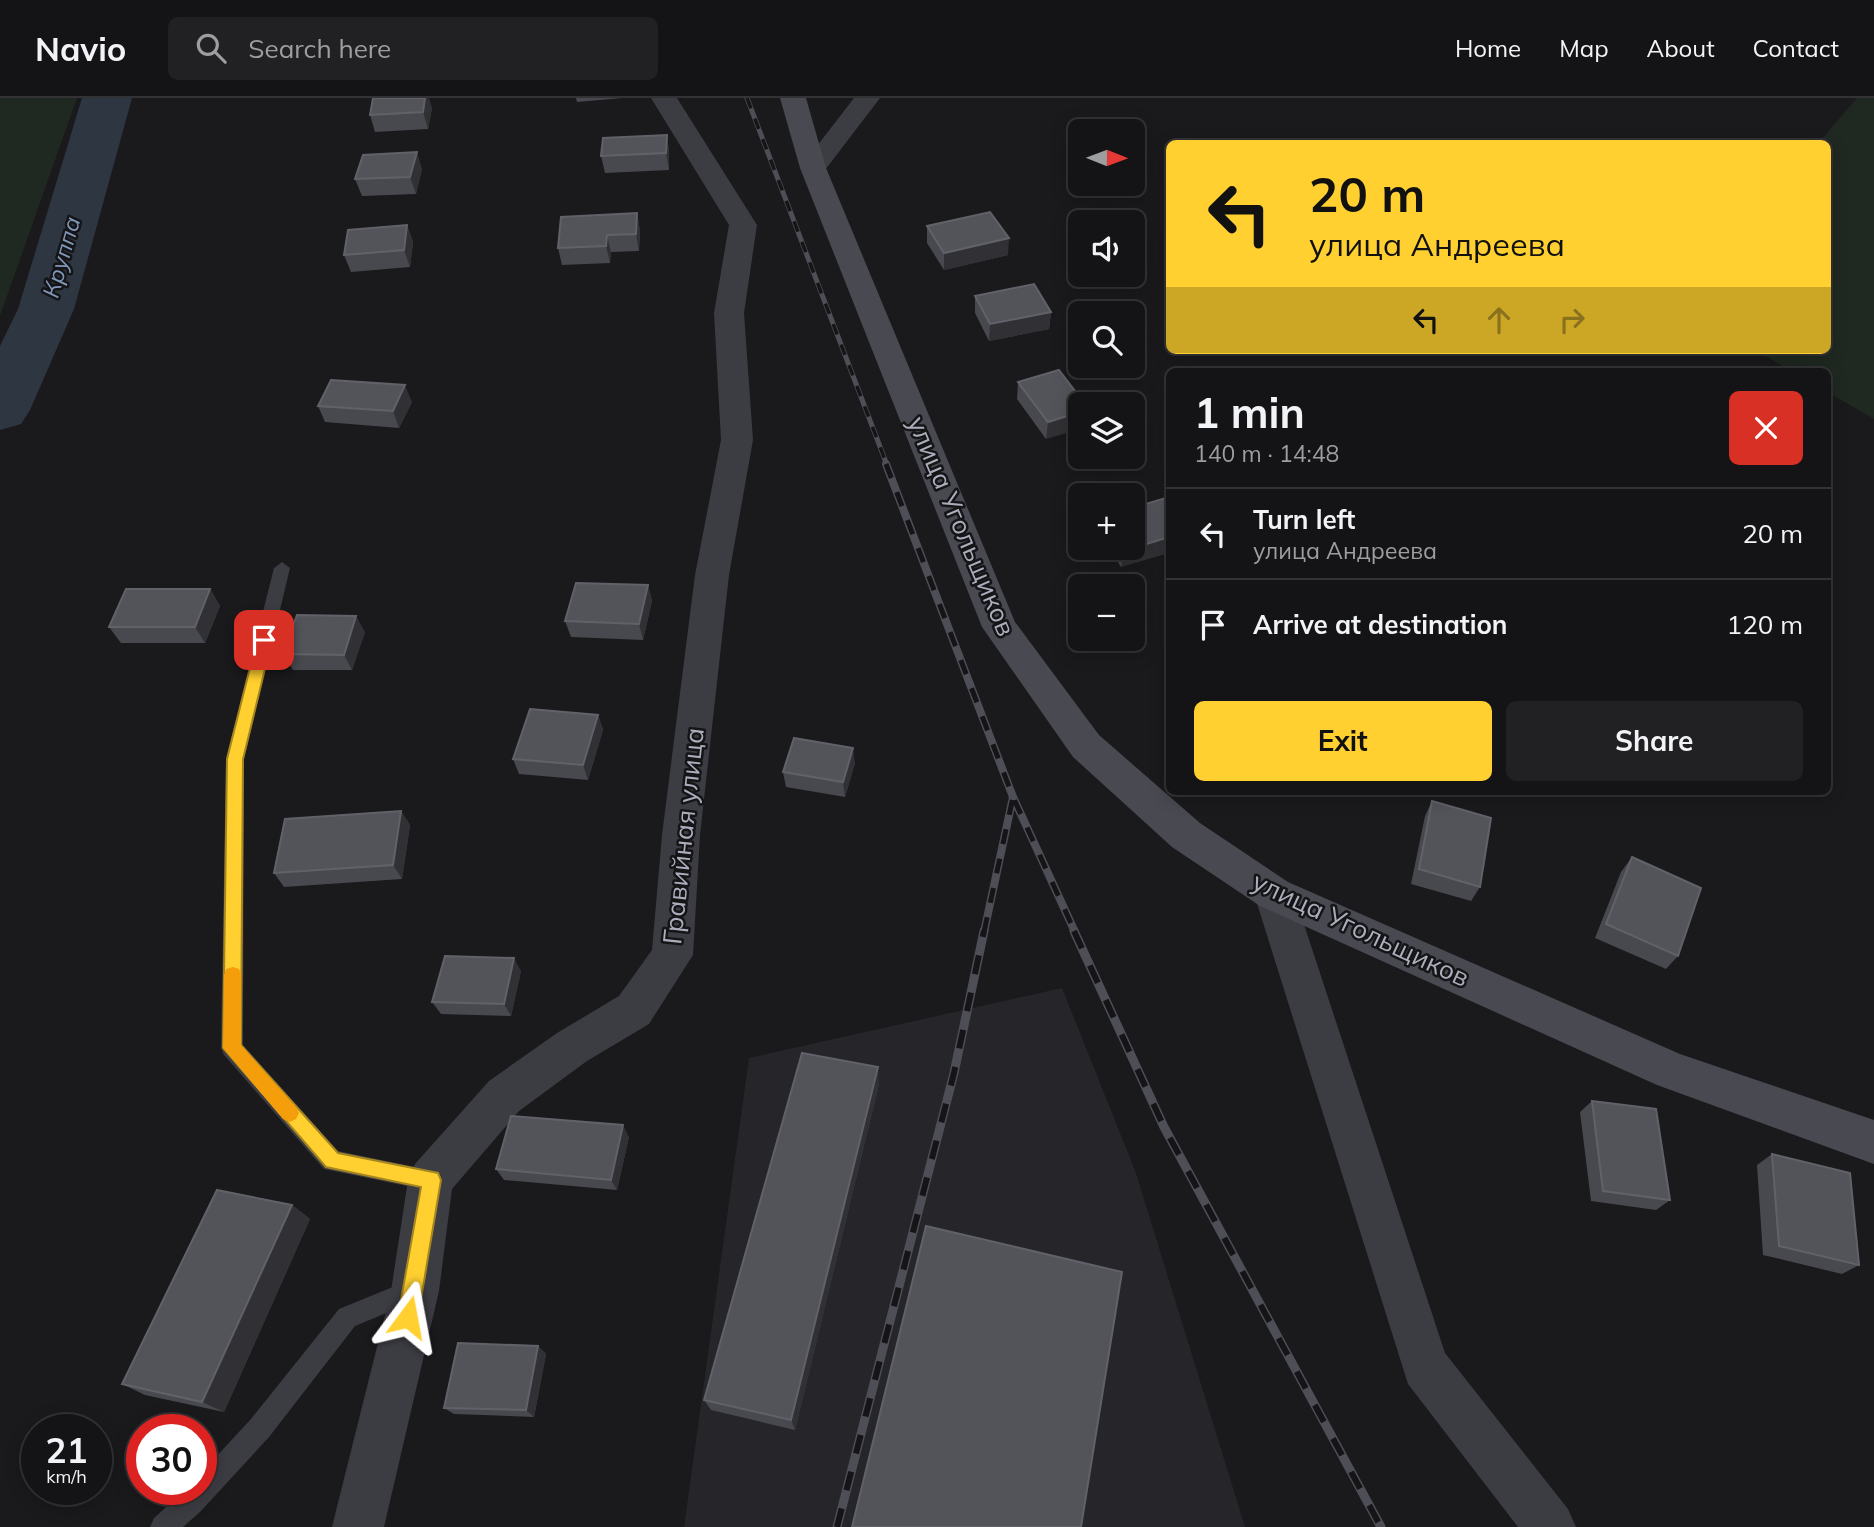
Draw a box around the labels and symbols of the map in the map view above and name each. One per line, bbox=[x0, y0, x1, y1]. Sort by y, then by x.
north arrow bbox=[1068, 119, 1144, 196]
water label: Круппа bbox=[36, 213, 86, 301]
street label: улица Угольщиков bbox=[901, 411, 1023, 641]
pin bbox=[234, 610, 294, 670]
street label: Гравийная улица bbox=[655, 726, 711, 946]
street label: улица Угольщиков bbox=[1247, 864, 1475, 994]
position arrow bbox=[371, 1280, 445, 1354]
speed limit sign: 30 bbox=[126, 1414, 217, 1505]

